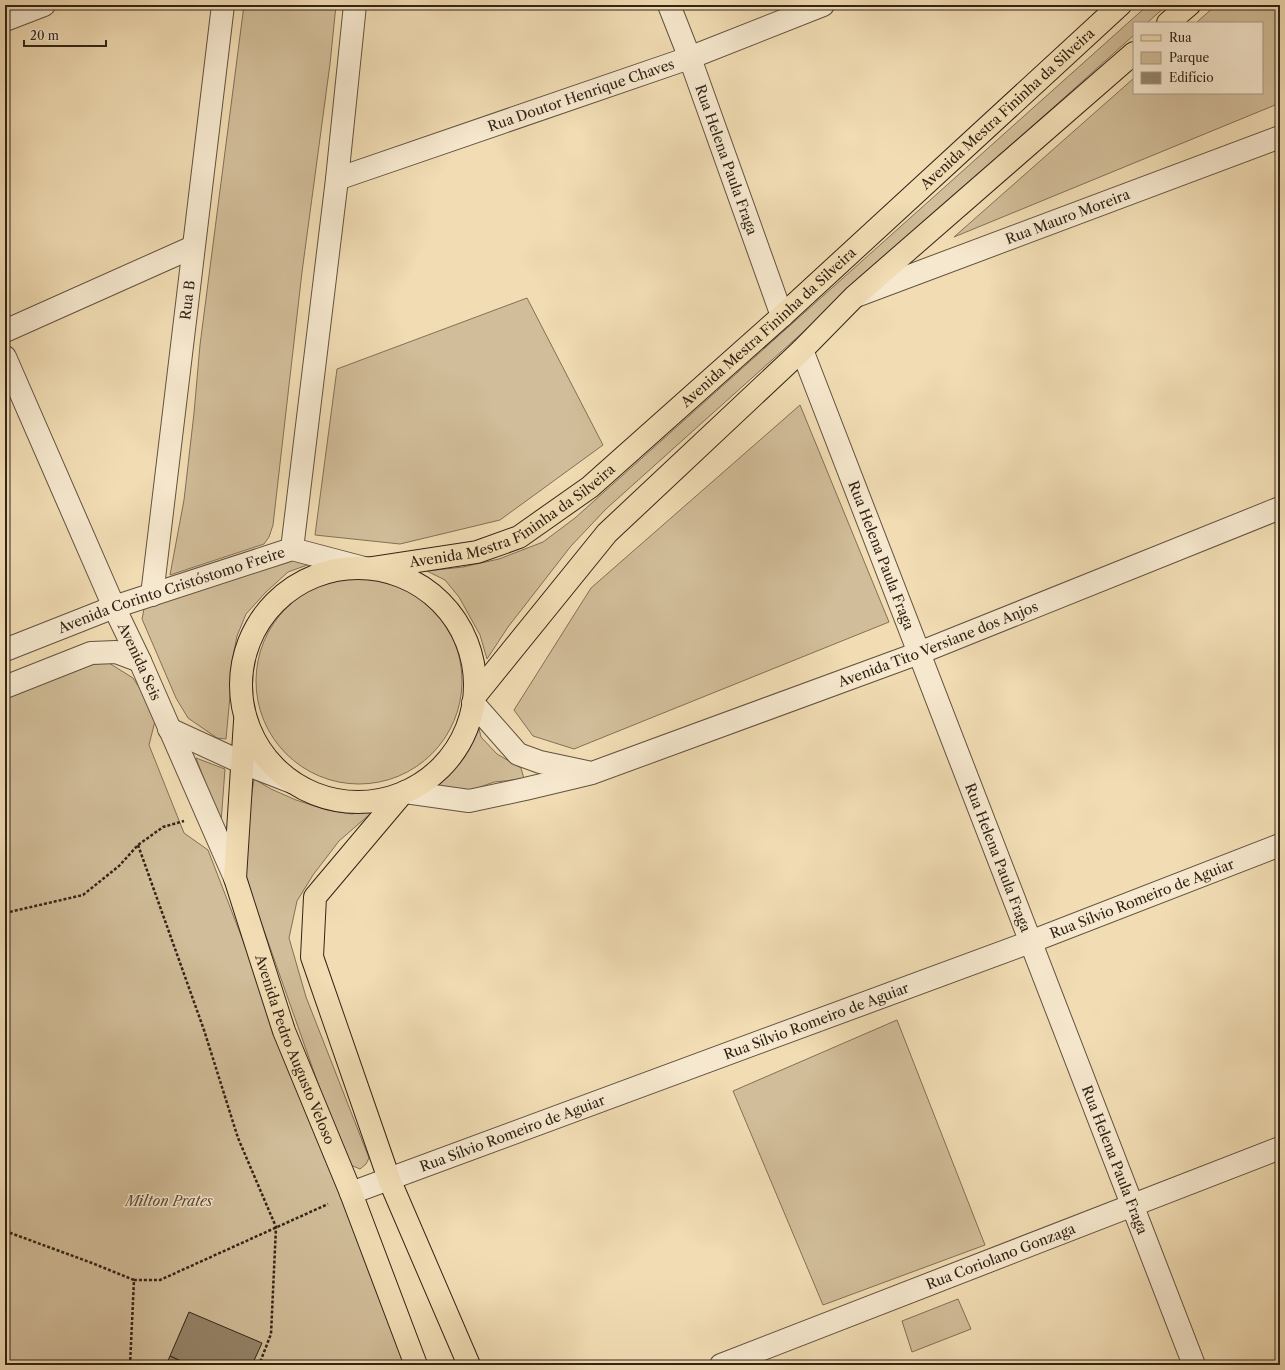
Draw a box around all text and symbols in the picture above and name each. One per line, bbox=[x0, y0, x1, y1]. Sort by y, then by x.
scale bar bbox=[24, 22, 106, 48]
legend bbox=[1133, 22, 1263, 94]
street label: Avenida Mestra Fininha da Silveira bbox=[916, 24, 1099, 194]
text: 20 m bbox=[30, 28, 59, 43]
text: Rua bbox=[1169, 30, 1192, 45]
text: Parque bbox=[1169, 50, 1210, 65]
street label: Rua Doutor Henrique Chaves bbox=[485, 55, 677, 136]
text: Edifício bbox=[1169, 70, 1214, 85]
street label: Rua Helena Paula Fraga bbox=[691, 82, 762, 238]
street label: Rua Mauro Moreira bbox=[1003, 185, 1133, 248]
street label: Avenida Mestra Fininha da Silveira bbox=[676, 243, 860, 412]
street label: Rua B bbox=[176, 279, 199, 321]
street label: Avenida Mestra Fininha da Silveira bbox=[407, 460, 619, 571]
street label: Rua Helena Paula Fraga bbox=[844, 478, 918, 633]
street label: Avenida Corinto Cristóstomo Freire bbox=[54, 543, 287, 638]
street label: Avenida Tito Versiane dos Anjos bbox=[835, 597, 1041, 691]
street label: Avenida Seis bbox=[113, 619, 165, 703]
street label: Rua Helena Paula Fraga bbox=[961, 780, 1035, 935]
street label: Rua Sílvio Romeiro de Aguiar bbox=[1047, 855, 1237, 942]
street label: Avenida Pedro Augusto Veloso bbox=[251, 951, 339, 1147]
street label: Rua Sílvio Romeiro de Aguiar bbox=[721, 979, 911, 1063]
street label: Rua Helena Paula Fraga bbox=[1078, 1083, 1152, 1237]
street label: Rua Sílvio Romeiro de Aguiar bbox=[417, 1091, 607, 1176]
park label: Milton Prates bbox=[123, 1192, 213, 1210]
street label: Rua Coriolano Gonzaga bbox=[923, 1219, 1078, 1294]

